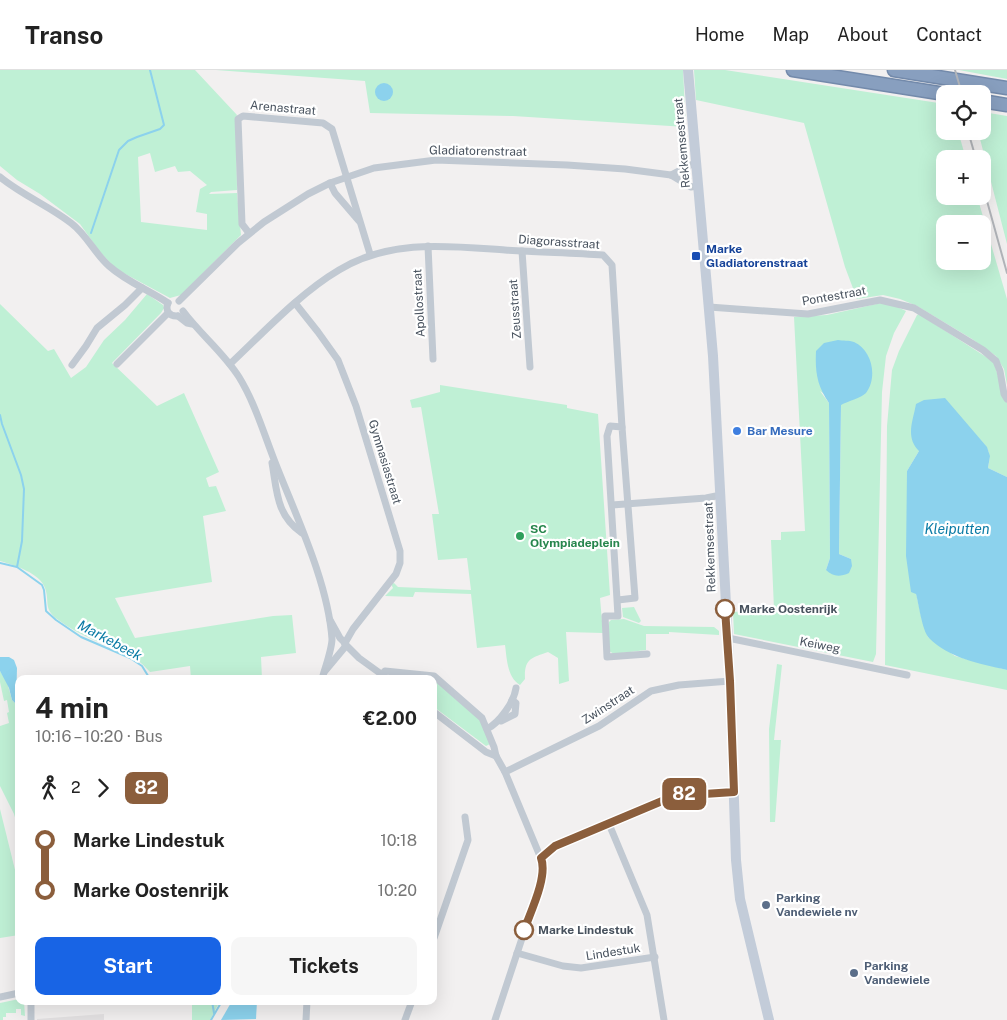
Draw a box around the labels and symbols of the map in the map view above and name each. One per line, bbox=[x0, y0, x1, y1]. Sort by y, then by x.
street label: Rekkemsestraat bbox=[671, 97, 693, 189]
street label: Arenastraat bbox=[249, 98, 317, 118]
street label: Gladiatorenstraat bbox=[429, 143, 527, 159]
street label: Diagorasstraat bbox=[518, 232, 601, 252]
place label: Marke Gladiatorenstraat bbox=[706, 242, 808, 270]
marker: Marke Gladiatorenstraat bbox=[690, 250, 702, 262]
street label: Apollostraat bbox=[410, 268, 428, 338]
street label: Zeusstraat bbox=[506, 278, 524, 339]
street label: Pontestraat bbox=[801, 283, 868, 309]
street label: Gymnasiastraat bbox=[366, 418, 405, 506]
place label: Bar Mesure bbox=[747, 424, 813, 438]
marker: Bar Mesure bbox=[731, 425, 743, 437]
street label: Rekkemsestraat bbox=[701, 501, 719, 593]
water label: Kleiputten bbox=[924, 521, 990, 537]
place label: SC Olympiadeplein bbox=[530, 522, 620, 550]
marker: SC Olympiadeplein bbox=[514, 530, 526, 542]
marker: Marke Oostenrijk bbox=[715, 599, 735, 619]
place label: Marke Oostenrijk bbox=[739, 602, 838, 616]
water label: Markebeek bbox=[75, 616, 145, 664]
street label: Keiweg bbox=[799, 634, 841, 656]
street label: Zwinstraat bbox=[579, 683, 637, 727]
line badge: 82 bbox=[662, 778, 706, 810]
place label: Parking Vandewiele nv bbox=[776, 891, 858, 919]
marker: Parking Vandewiele nv bbox=[760, 899, 772, 911]
marker: Marke Lindestuk bbox=[514, 920, 534, 940]
place label: Marke Lindestuk bbox=[538, 923, 634, 937]
street label: Lindestuk bbox=[585, 941, 642, 963]
place label: Parking Vandewiele bbox=[864, 959, 930, 987]
marker: Parking Vandewiele bbox=[848, 967, 860, 979]

